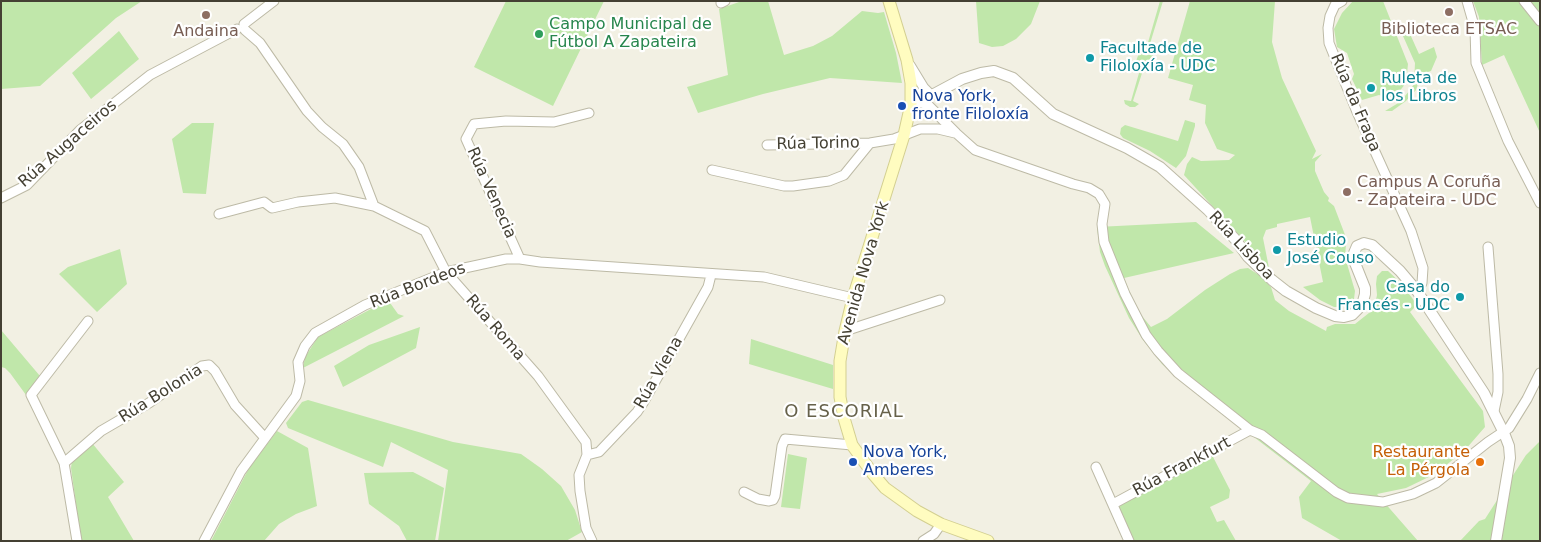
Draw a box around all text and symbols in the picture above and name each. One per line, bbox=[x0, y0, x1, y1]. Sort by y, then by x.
marker: Biblioteca ETSAC bbox=[1443, 6, 1455, 18]
marker: Andaina bbox=[200, 9, 212, 21]
place label: Campo Municipal de Fútbol A Zapateira bbox=[549, 15, 712, 53]
place label: Biblioteca ETSAC bbox=[1381, 20, 1517, 40]
place label: Andaina bbox=[173, 22, 239, 42]
marker: Campo Municipal de Fútbol A Zapateira bbox=[533, 28, 545, 40]
place label: Facultade de Filoloxía - UDC bbox=[1100, 39, 1215, 77]
street label: Rúa da Fraga bbox=[1326, 51, 1384, 155]
marker: Facultade de Filoloxía - UDC bbox=[1084, 52, 1096, 64]
place label: Ruleta de los Libros bbox=[1381, 69, 1457, 107]
marker: Ruleta de los Libros bbox=[1365, 82, 1377, 94]
place label: Nova York, fronte Filoloxía bbox=[912, 87, 1029, 125]
street label: Rúa Augaceiros bbox=[15, 96, 121, 192]
marker: Nova York, fronte Filoloxía bbox=[896, 100, 908, 112]
street label: Rúa Torino bbox=[776, 134, 860, 154]
street label: Rúa Venecia bbox=[462, 144, 520, 242]
place label: Campus A Coruña - Zapateira - UDC bbox=[1357, 173, 1501, 211]
marker: Campus A Coruña - Zapateira - UDC bbox=[1341, 186, 1353, 198]
street label: Avenida Nova York bbox=[834, 199, 894, 347]
street label: Rúa Lisboa bbox=[1204, 208, 1278, 284]
place label: Estudio José Couso bbox=[1287, 231, 1374, 269]
marker: Estudio José Couso bbox=[1271, 244, 1283, 256]
street label: Rúa Bordeos bbox=[368, 259, 468, 313]
place label: Casa do Francés - UDC bbox=[1337, 278, 1450, 316]
street label: Rúa Roma bbox=[461, 291, 529, 365]
marker: Casa do Francés - UDC bbox=[1454, 291, 1466, 303]
street label: Rúa Viena bbox=[631, 333, 687, 413]
street label: Rúa Bolonia bbox=[116, 361, 206, 427]
district label: O ESCORIAL bbox=[783, 401, 905, 423]
street label: Rúa Frankfurt bbox=[1130, 433, 1234, 501]
place label: Nova York, Amberes bbox=[863, 443, 947, 481]
place label: Restaurante La Pérgola bbox=[1373, 443, 1470, 481]
marker: Nova York, Amberes bbox=[847, 456, 859, 468]
marker: Restaurante La Pérgola bbox=[1474, 456, 1486, 468]

